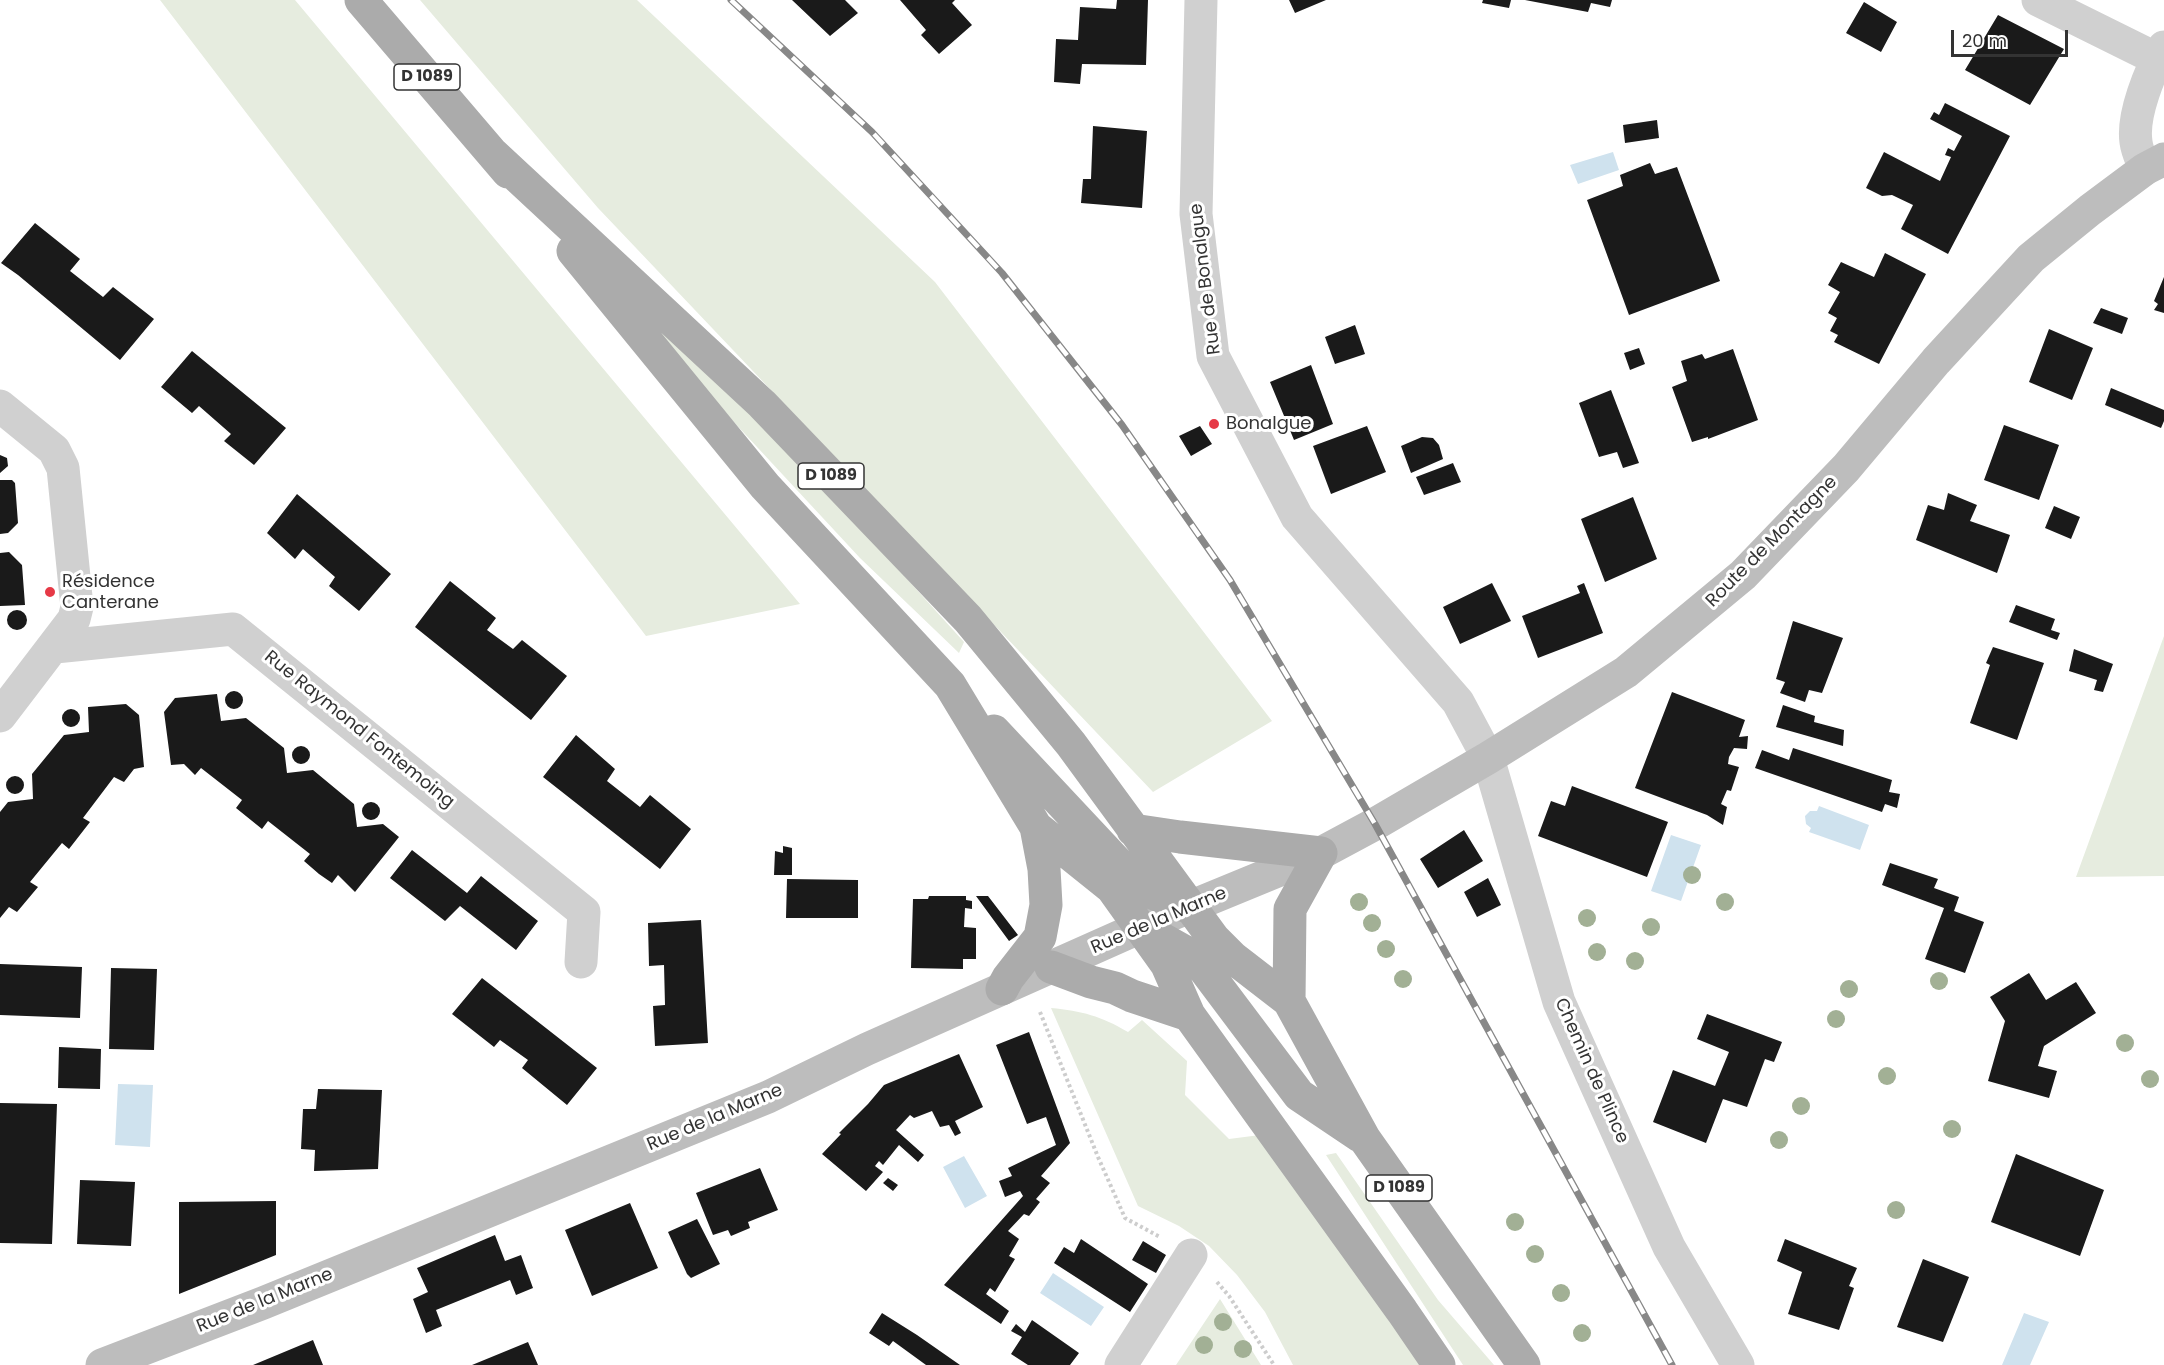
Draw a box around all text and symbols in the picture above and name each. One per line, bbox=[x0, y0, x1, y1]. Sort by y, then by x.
scale bar bbox=[1954, 18, 2071, 56]
text: 20 m bbox=[1962, 28, 2007, 53]
road number: D 1089 bbox=[394, 64, 460, 90]
street label: Rue de Bonalgue bbox=[1186, 202, 1226, 356]
place label: Bonalgue bbox=[1226, 413, 1312, 435]
marker: Bonalgue bbox=[1207, 417, 1221, 431]
road number: D 1089 bbox=[798, 463, 864, 489]
street label: Route de Montagne bbox=[1702, 472, 1842, 612]
place label: Résidence Canterane bbox=[62, 571, 159, 614]
marker: Résidence Canterane bbox=[43, 585, 57, 599]
street label: Rue Raymond Fontemoing bbox=[260, 647, 458, 813]
street label: Rue de la Marne bbox=[1088, 883, 1230, 959]
street label: Chemin de Plince bbox=[1549, 995, 1633, 1147]
street label: Rue de la Marne bbox=[644, 1080, 786, 1156]
road number: D 1089 bbox=[1366, 1175, 1432, 1201]
street label: Rue de la Marne bbox=[194, 1264, 336, 1338]

